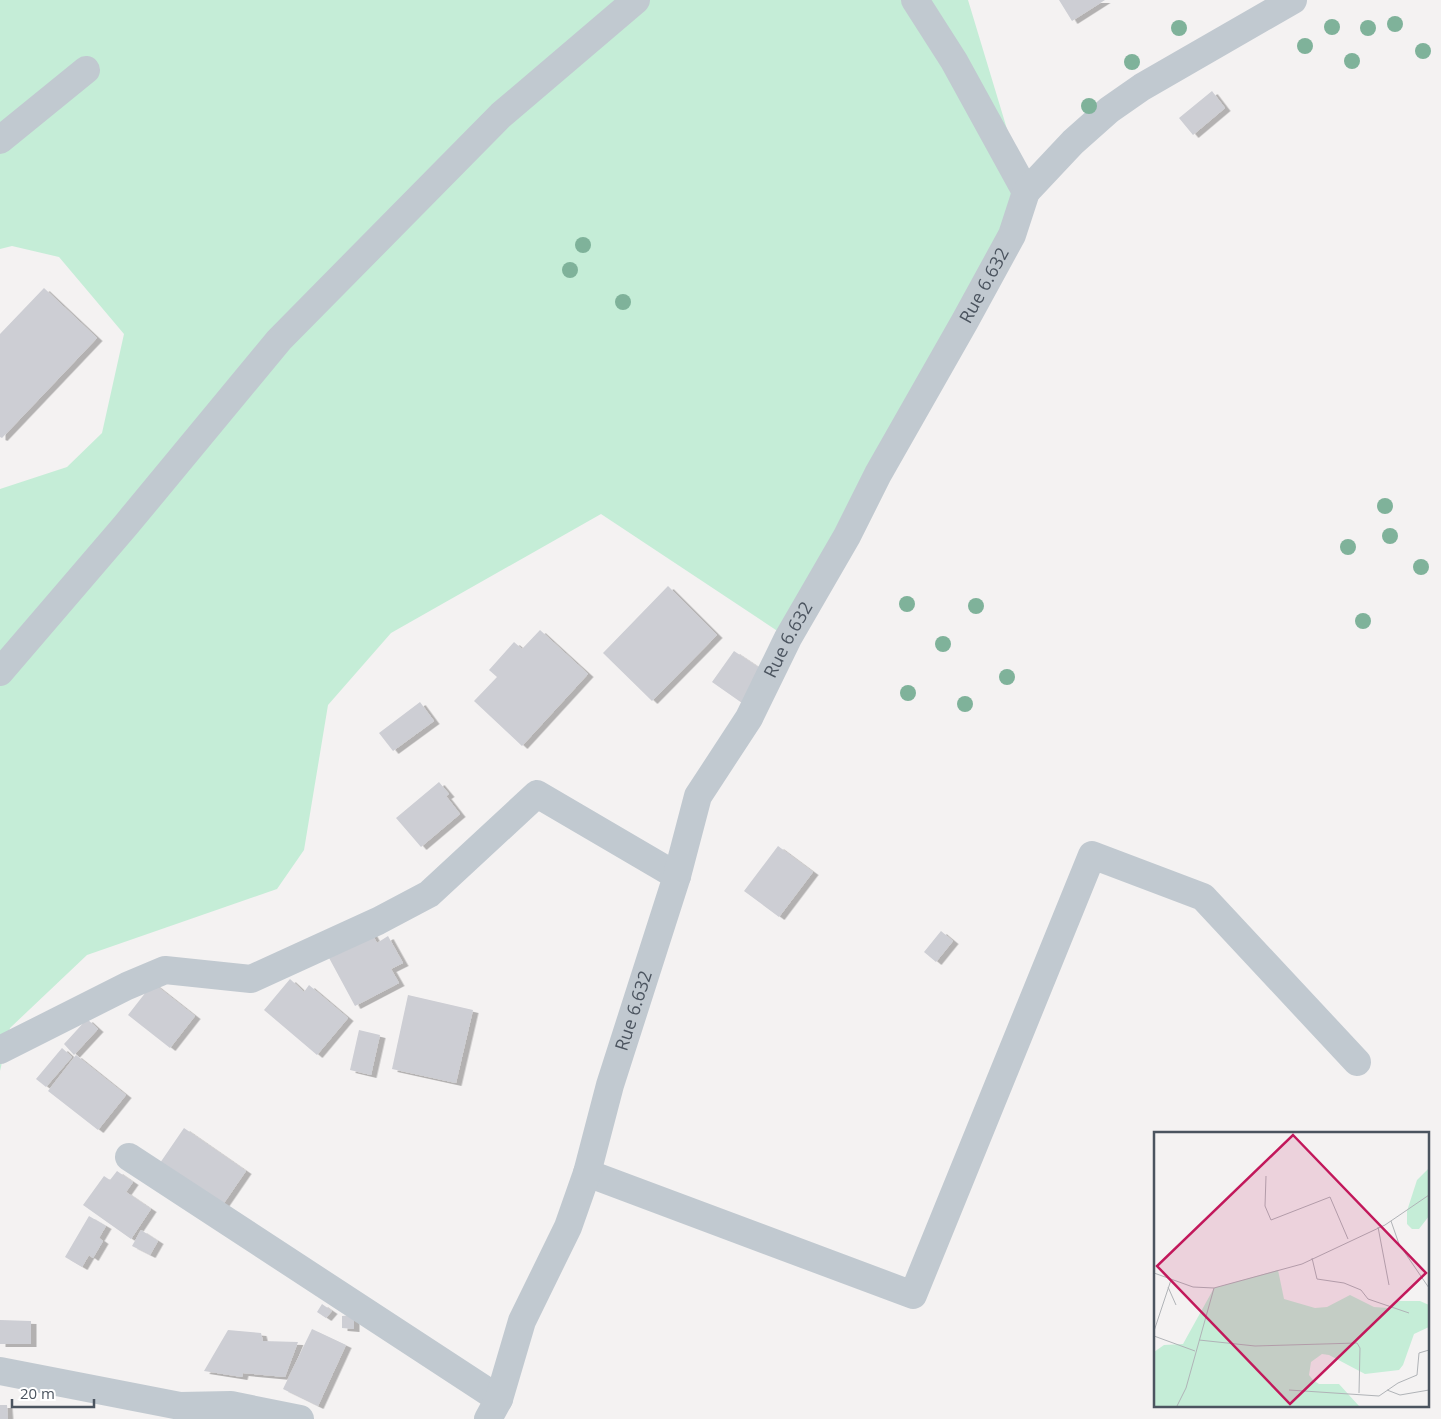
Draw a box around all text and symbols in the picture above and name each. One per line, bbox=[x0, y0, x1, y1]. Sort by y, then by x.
street label: Rue 6.632 bbox=[953, 243, 1014, 327]
street label: Rue 6.632 bbox=[758, 597, 818, 681]
street label: Rue 6.632 bbox=[609, 967, 657, 1054]
inset map bbox=[1154, 1132, 1428, 1406]
scale bar bbox=[12, 1376, 95, 1408]
text: 20 m bbox=[20, 1383, 55, 1403]

